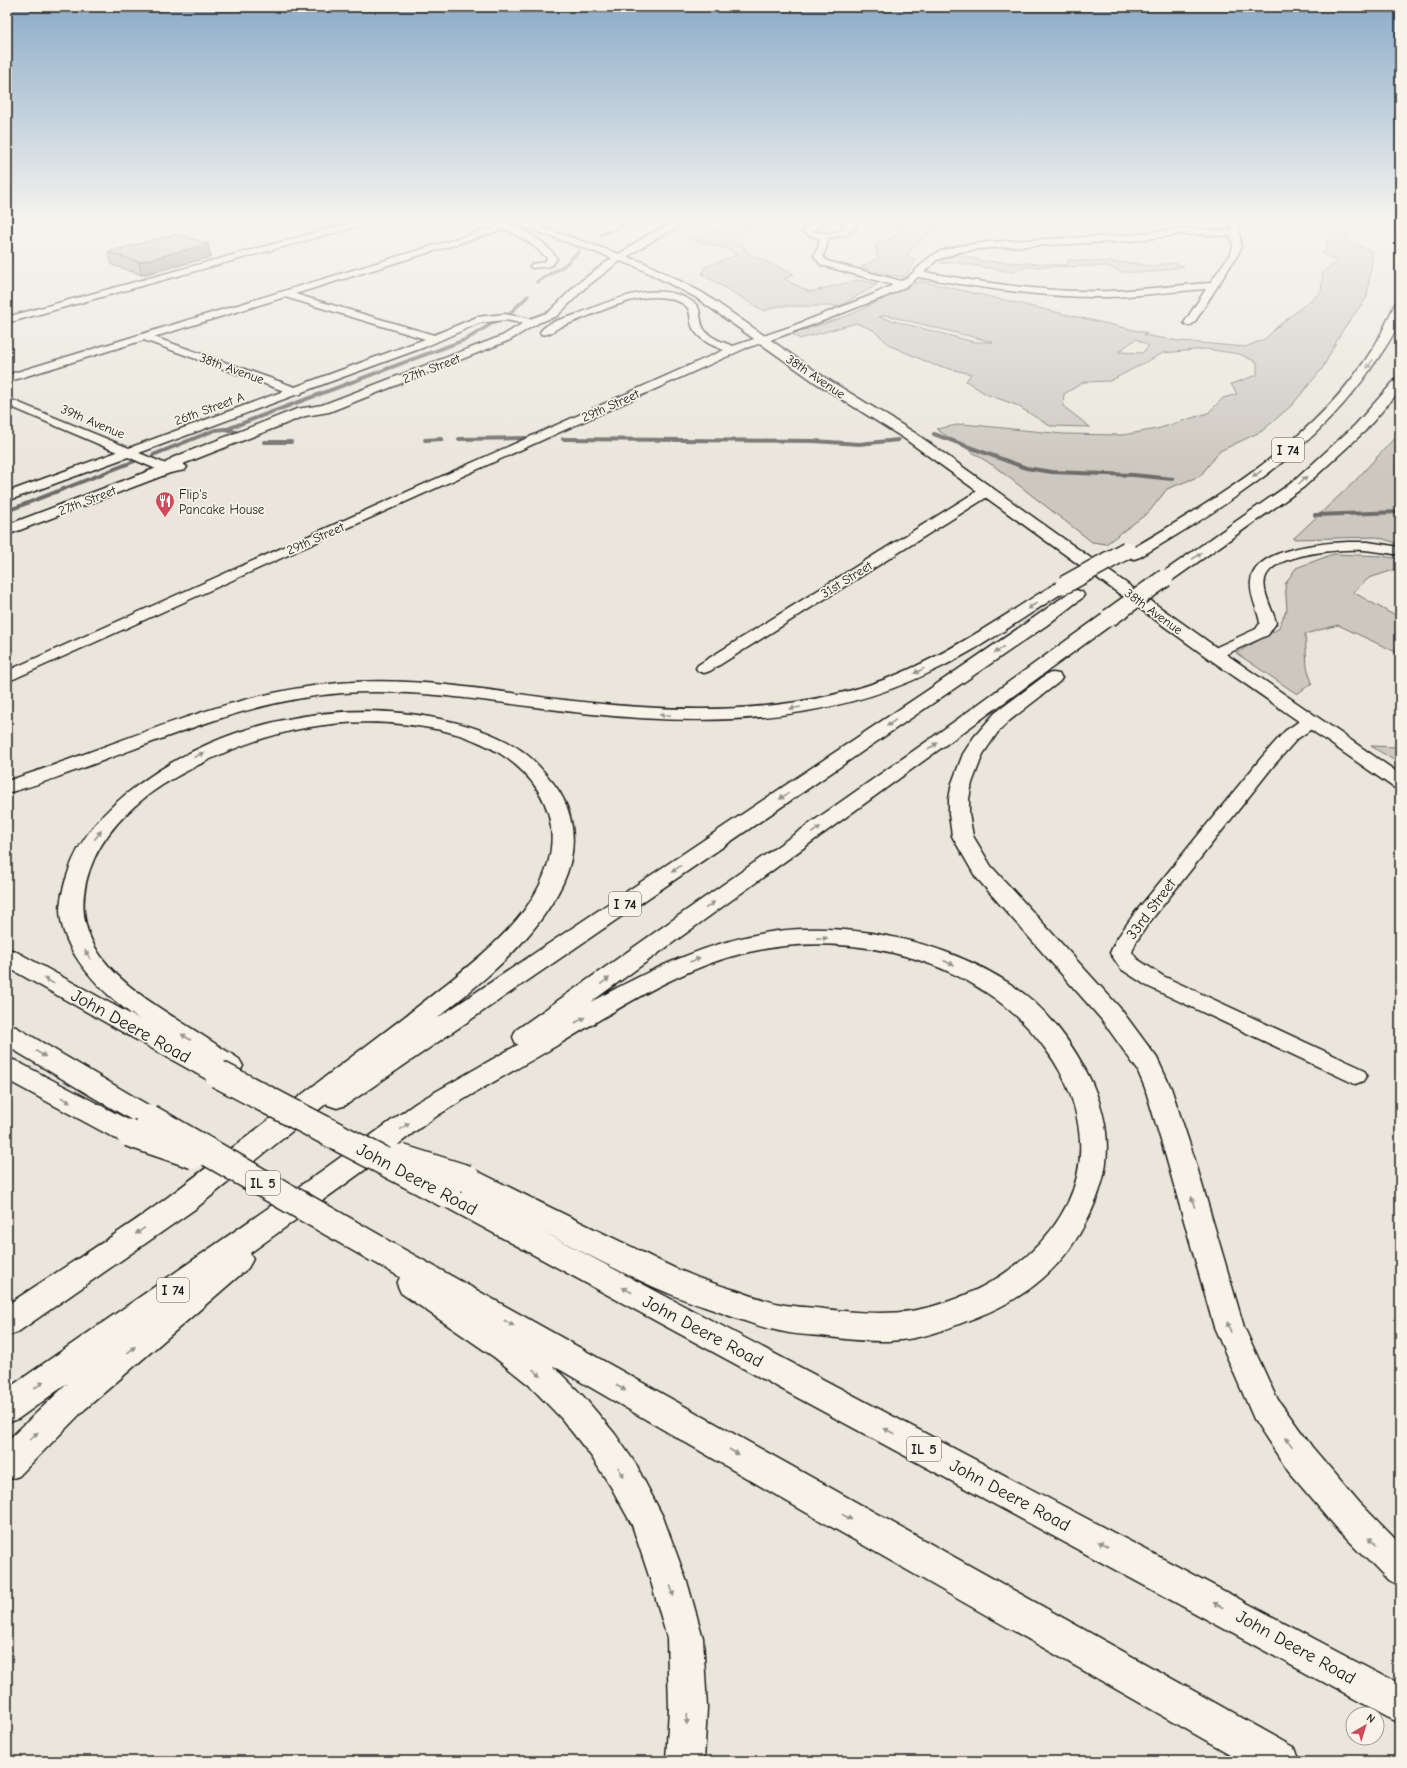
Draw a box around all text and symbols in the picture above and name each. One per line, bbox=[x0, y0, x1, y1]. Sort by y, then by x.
street label: 38th Avenue bbox=[197, 350, 267, 387]
street label: 27th Street bbox=[400, 350, 463, 386]
street label: 38th Avenue bbox=[783, 351, 848, 402]
one-way arrow bbox=[1366, 359, 1374, 369]
street label: 29th Street bbox=[579, 386, 642, 425]
street label: 26th Street A bbox=[172, 389, 247, 428]
street label: 39th Avenue bbox=[59, 401, 128, 442]
road number: I 74 bbox=[1272, 438, 1304, 462]
one-way arrow bbox=[1252, 470, 1263, 478]
one-way arrow bbox=[1297, 476, 1308, 485]
street label: 27th Street bbox=[56, 482, 119, 518]
place label: Flip's Pancake House bbox=[179, 487, 265, 517]
restaurant icon: Flip's Pancake House bbox=[154, 490, 176, 518]
street label: 29th Street bbox=[284, 519, 347, 558]
one-way arrow bbox=[1192, 552, 1202, 560]
street label: 31st Street bbox=[818, 557, 876, 601]
street label: 38th Avenue bbox=[1122, 585, 1186, 638]
one-way arrow bbox=[1027, 602, 1037, 610]
one-way arrow bbox=[993, 646, 1004, 654]
one-way arrow bbox=[913, 668, 925, 674]
one-way arrow bbox=[789, 705, 801, 711]
one-way arrow bbox=[658, 712, 671, 718]
one-way arrow bbox=[886, 719, 896, 727]
one-way arrow bbox=[928, 742, 939, 750]
one-way arrow bbox=[194, 752, 205, 758]
one-way arrow bbox=[778, 792, 789, 800]
one-way arrow bbox=[811, 826, 821, 834]
one-way arrow bbox=[94, 829, 102, 840]
one-way arrow bbox=[671, 865, 681, 873]
street label: 33rd Street bbox=[1122, 875, 1180, 943]
road number: I 74 bbox=[609, 892, 641, 916]
one-way arrow bbox=[705, 901, 715, 909]
one-way arrow bbox=[816, 935, 829, 941]
one-way arrow bbox=[84, 949, 92, 960]
one-way arrow bbox=[690, 957, 702, 963]
one-way arrow bbox=[943, 960, 954, 966]
one-way arrow bbox=[599, 977, 610, 985]
one-way arrow bbox=[43, 978, 55, 984]
street label: John Deere Road bbox=[67, 985, 194, 1068]
one-way arrow bbox=[574, 1016, 586, 1023]
one-way arrow bbox=[180, 1034, 192, 1041]
one-way arrow bbox=[35, 1050, 47, 1057]
one-way arrow bbox=[60, 1096, 72, 1103]
one-way arrow bbox=[399, 1122, 410, 1130]
street label: John Deere Road bbox=[353, 1139, 481, 1220]
road number: IL 5 bbox=[246, 1171, 280, 1195]
one-way arrow bbox=[1190, 1196, 1196, 1208]
one-way arrow bbox=[135, 1227, 146, 1235]
road number: I 74 bbox=[157, 1278, 189, 1302]
one-way arrow bbox=[621, 1287, 632, 1294]
street label: John Deere Road bbox=[639, 1291, 767, 1372]
one-way arrow bbox=[503, 1319, 514, 1326]
one-way arrow bbox=[1226, 1321, 1232, 1333]
one-way arrow bbox=[126, 1345, 137, 1354]
one-way arrow bbox=[533, 1368, 542, 1377]
one-way arrow bbox=[33, 1381, 44, 1389]
one-way arrow bbox=[615, 1384, 627, 1391]
one-way arrow bbox=[883, 1428, 895, 1434]
one-way arrow bbox=[29, 1431, 39, 1441]
road number: IL 5 bbox=[907, 1437, 941, 1461]
one-way arrow bbox=[1285, 1437, 1293, 1448]
one-way arrow bbox=[728, 1449, 740, 1456]
street label: John Deere Road bbox=[946, 1455, 1074, 1536]
one-way arrow bbox=[617, 1467, 625, 1477]
one-way arrow bbox=[841, 1513, 853, 1520]
one-way arrow bbox=[1368, 1537, 1377, 1546]
one-way arrow bbox=[1097, 1541, 1109, 1548]
one-way arrow bbox=[669, 1585, 675, 1597]
one-way arrow bbox=[1212, 1602, 1224, 1608]
street label: John Deere Road bbox=[1232, 1606, 1359, 1689]
north arrow bbox=[1345, 1706, 1385, 1746]
text: N bbox=[1364, 1711, 1378, 1726]
one-way arrow bbox=[684, 1713, 691, 1725]

